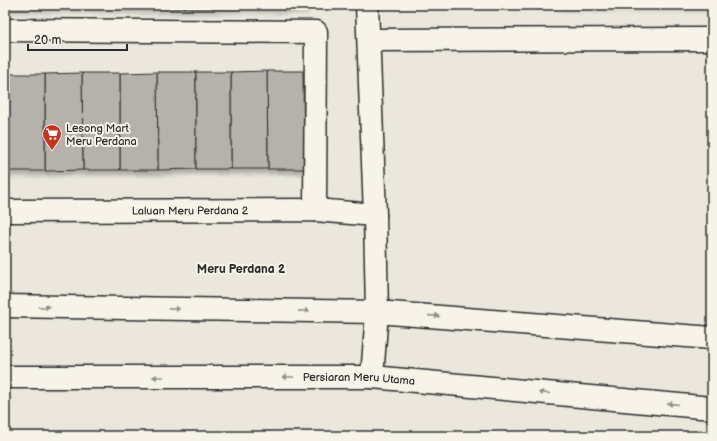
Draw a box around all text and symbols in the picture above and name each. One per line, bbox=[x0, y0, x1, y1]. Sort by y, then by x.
scale bar bbox=[28, 26, 127, 52]
text: 20 m bbox=[34, 33, 61, 48]
place label: Lesong Mart Meru Perdana bbox=[66, 122, 137, 148]
supermarket icon: Lesong Mart Meru Perdana bbox=[41, 123, 63, 151]
street label: Laluan Meru Perdana 2 bbox=[132, 204, 249, 217]
district label: Meru Perdana 2 bbox=[197, 262, 286, 277]
one-way arrow bbox=[38, 304, 51, 310]
one-way arrow bbox=[168, 306, 181, 312]
one-way arrow bbox=[298, 307, 310, 314]
one-way arrow bbox=[428, 313, 440, 319]
street label: Persiaran Meru Utama bbox=[303, 371, 416, 387]
one-way arrow bbox=[151, 374, 164, 380]
one-way arrow bbox=[281, 374, 294, 380]
one-way arrow bbox=[538, 389, 550, 396]
one-way arrow bbox=[667, 401, 679, 408]

